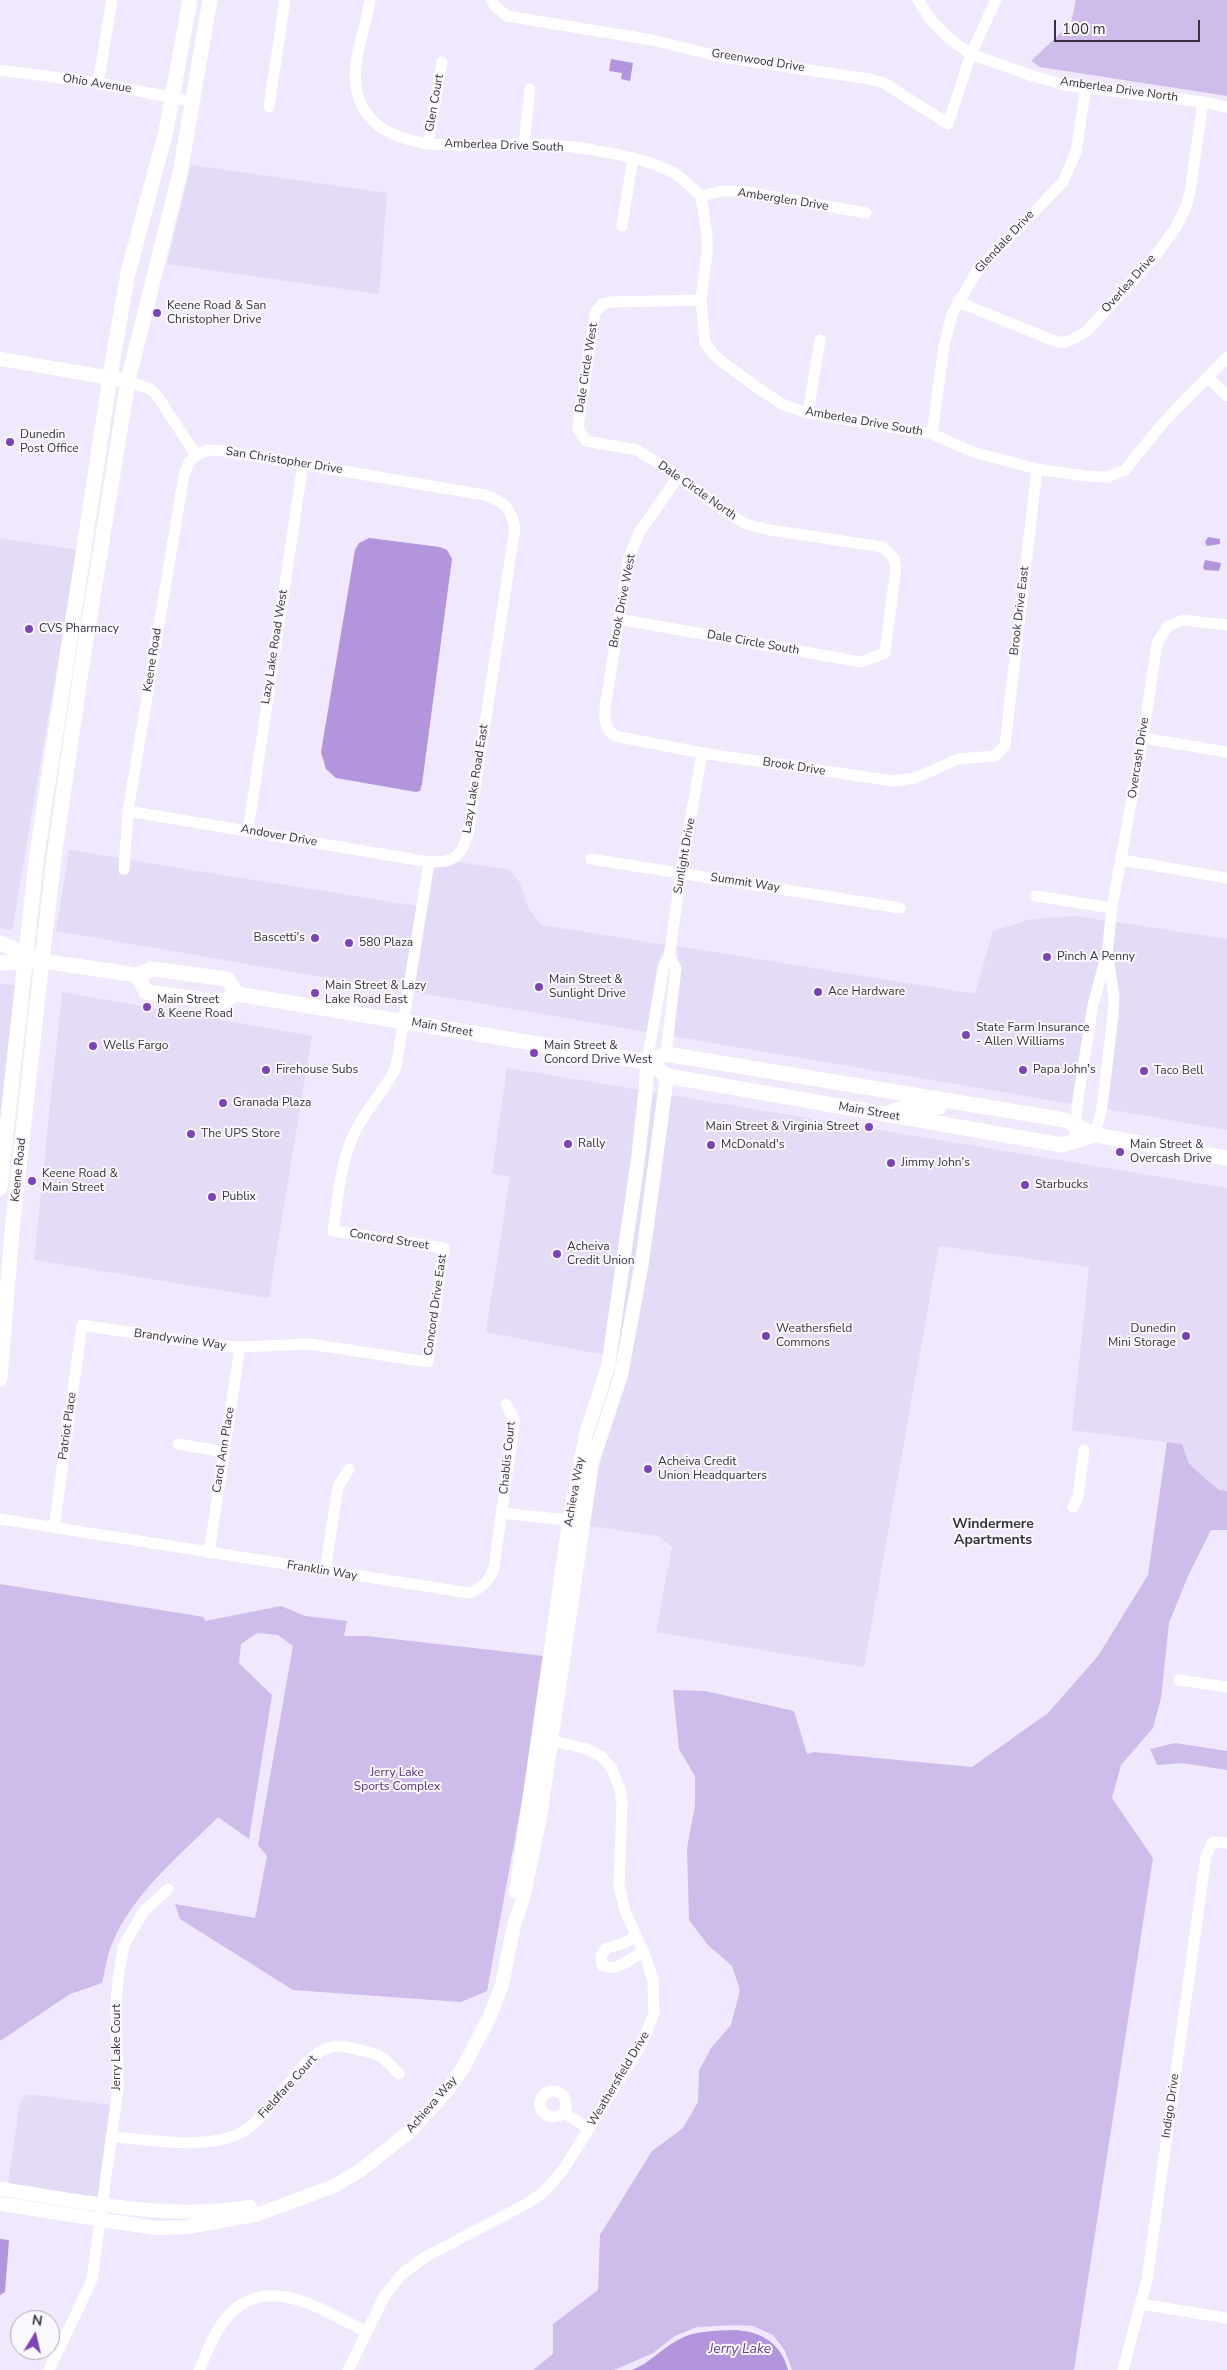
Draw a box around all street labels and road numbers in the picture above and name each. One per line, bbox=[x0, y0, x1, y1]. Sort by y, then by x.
street label: Greenwood Drive bbox=[710, 47, 806, 75]
street label: Ohio Avenue bbox=[62, 71, 132, 97]
street label: Glen Court bbox=[423, 73, 447, 133]
street label: Amberlea Drive North bbox=[1059, 75, 1179, 105]
street label: Amberlea Drive South bbox=[444, 137, 564, 155]
street label: Amberglen Drive bbox=[736, 186, 830, 214]
street label: Glendale Drive bbox=[972, 208, 1038, 276]
street label: Overlea Drive bbox=[1099, 252, 1159, 316]
street label: Dale Circle West bbox=[573, 322, 601, 414]
street label: Amberlea Drive South bbox=[804, 405, 924, 439]
street label: San Christopher Drive bbox=[225, 445, 343, 477]
street label: Dale Circle North bbox=[655, 458, 739, 524]
street label: Brook Drive West bbox=[607, 553, 639, 649]
street label: Brook Drive East bbox=[1007, 566, 1033, 656]
street label: Lazy Lake Road West bbox=[259, 589, 291, 705]
street label: Keene Road bbox=[141, 627, 165, 693]
street label: Dale Circle South bbox=[706, 628, 800, 658]
street label: Overcash Drive bbox=[1125, 716, 1153, 800]
street label: Lazy Lake Road East bbox=[460, 724, 492, 834]
street label: Brook Drive bbox=[762, 755, 826, 779]
street label: Sunlight Drive bbox=[671, 817, 699, 895]
street label: Andover Drive bbox=[240, 822, 318, 850]
street label: Summit Way bbox=[709, 870, 781, 896]
street label: Main Street bbox=[410, 1016, 474, 1040]
street label: Main Street bbox=[837, 1100, 901, 1124]
street label: Keene Road bbox=[8, 1137, 30, 1203]
street label: Concord Street bbox=[348, 1227, 430, 1253]
street label: Concord Drive East bbox=[422, 1253, 450, 1357]
street label: Brandywine Way bbox=[133, 1326, 227, 1354]
street label: Patriot Place bbox=[56, 1391, 80, 1461]
street label: Carol Ann Place bbox=[210, 1406, 238, 1494]
street label: Chablis Court bbox=[497, 1421, 519, 1495]
street label: Achieva Way bbox=[562, 1456, 588, 1528]
street label: Franklin Way bbox=[286, 1558, 358, 1584]
street label: Jerry Lake Court bbox=[110, 2004, 124, 2090]
street label: Weathersfield Drive bbox=[585, 2029, 653, 2129]
street label: Fieldfare Court bbox=[256, 2052, 320, 2122]
street label: Indigo Drive bbox=[1159, 2073, 1183, 2139]
street label: Achieva Way bbox=[403, 2074, 461, 2136]

